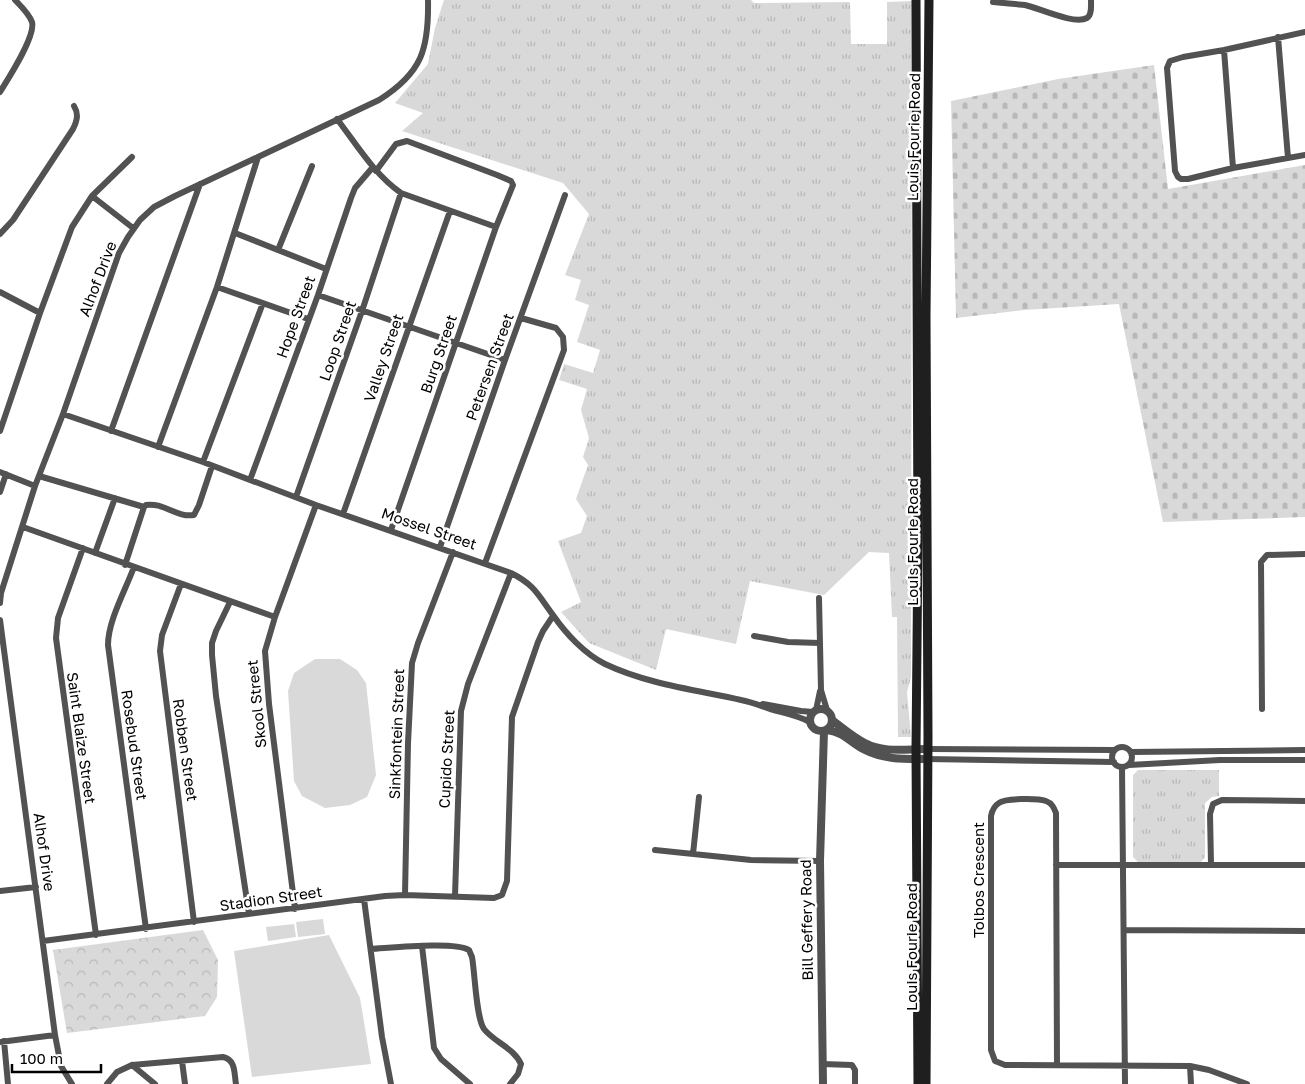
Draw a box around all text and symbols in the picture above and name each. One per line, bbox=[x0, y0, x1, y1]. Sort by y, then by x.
street label: Louis Fourie Road bbox=[903, 73, 923, 201]
street label: Alhof Drive bbox=[75, 238, 120, 319]
street label: Hope Street bbox=[272, 273, 318, 360]
street label: Loop Street bbox=[315, 298, 359, 383]
street label: Valley Street bbox=[360, 311, 407, 404]
street label: Petersen Street bbox=[461, 311, 517, 423]
street label: Burg Street bbox=[416, 312, 460, 395]
street label: Louis Fourie Road bbox=[903, 478, 921, 606]
street label: Mossel Street bbox=[379, 503, 479, 553]
street label: Skool Street bbox=[242, 659, 270, 749]
street label: Sinkfontein Street bbox=[385, 668, 407, 800]
street label: Saint Blaize Street bbox=[64, 671, 100, 805]
street label: Rosebud Street bbox=[118, 688, 152, 801]
street label: Robben Street bbox=[170, 697, 202, 802]
street label: Cupido Street bbox=[434, 709, 458, 809]
street label: Alhof Drive bbox=[31, 811, 59, 893]
street label: Tolbos Crescent bbox=[969, 822, 987, 938]
street label: Bill Geffery Road bbox=[796, 859, 816, 981]
street label: Stadion Street bbox=[218, 882, 323, 914]
street label: Louis Fourie Road bbox=[902, 883, 920, 1011]
scale bar bbox=[12, 1042, 101, 1074]
text: 100 m bbox=[20, 1049, 63, 1067]

